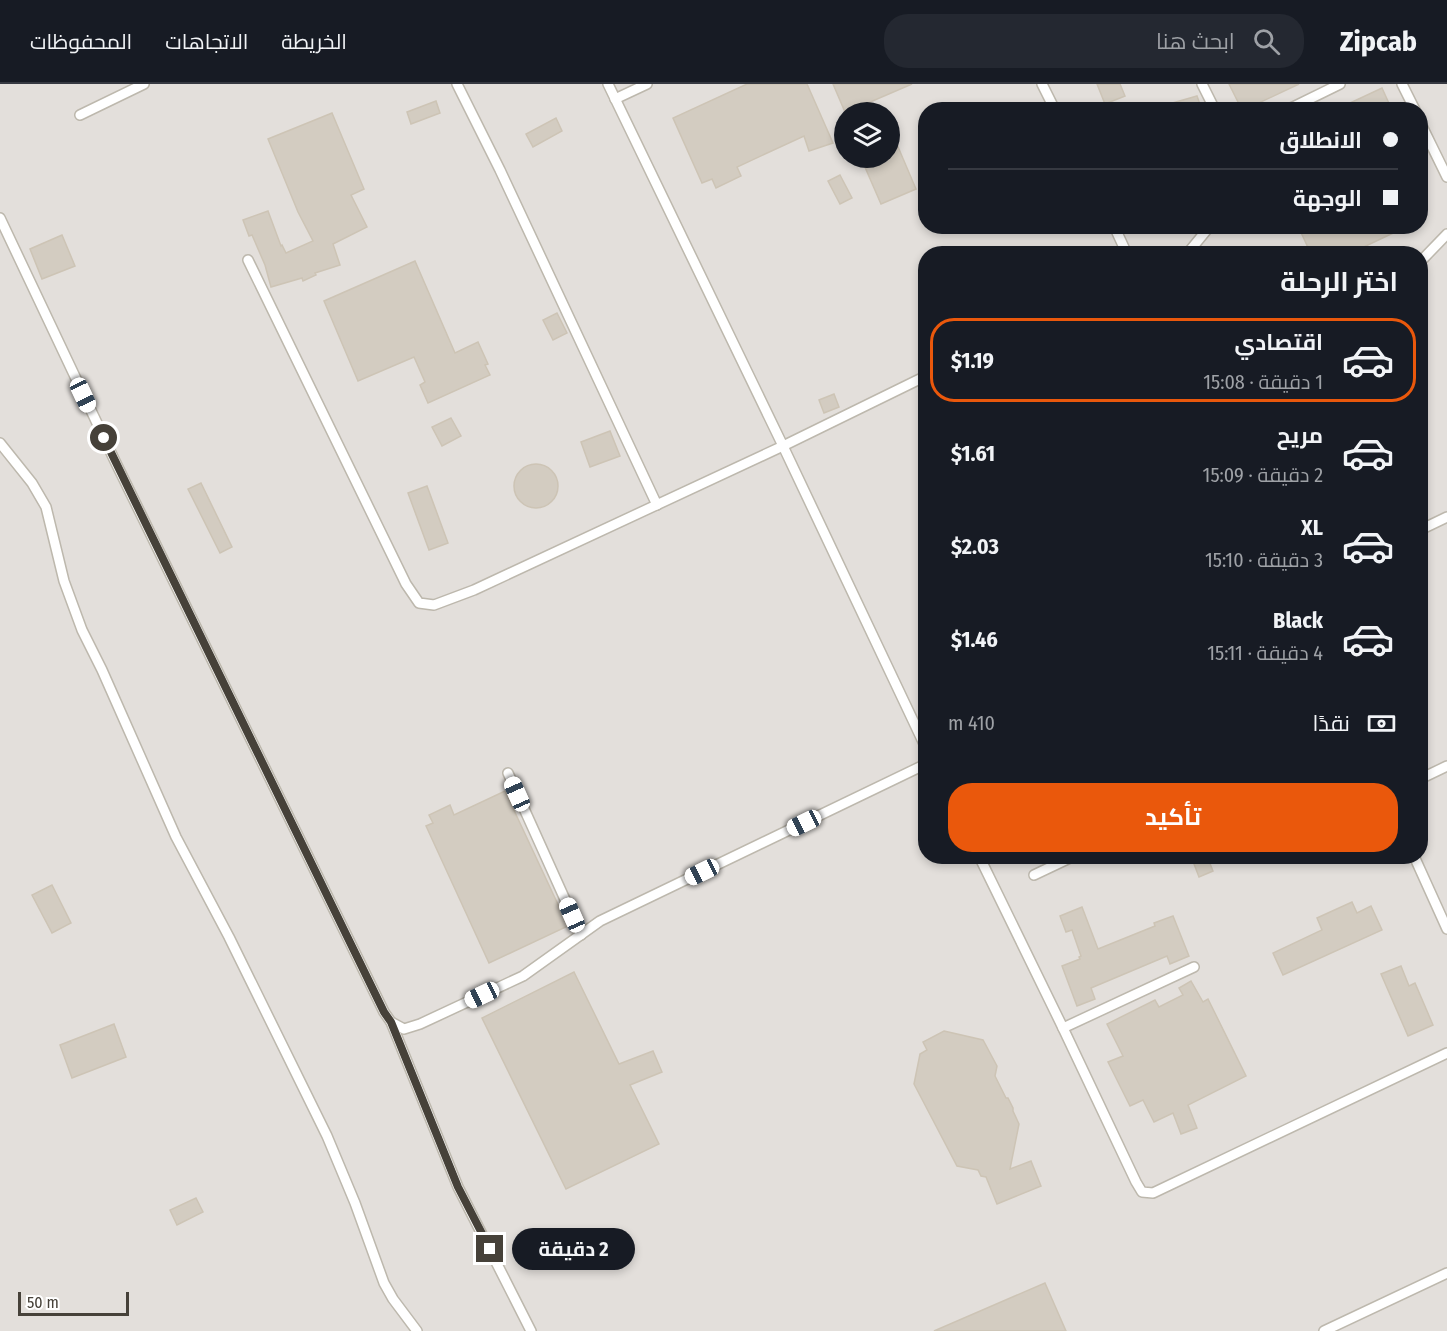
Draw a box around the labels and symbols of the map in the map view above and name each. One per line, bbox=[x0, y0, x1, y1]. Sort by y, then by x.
car bbox=[67, 375, 99, 415]
route start bbox=[90, 424, 117, 451]
car bbox=[501, 774, 533, 814]
car bbox=[784, 807, 824, 839]
car bbox=[682, 856, 722, 888]
car bbox=[556, 895, 588, 935]
car bbox=[462, 979, 502, 1011]
callout: 2 دقيقة bbox=[511, 1228, 634, 1270]
route end bbox=[476, 1235, 503, 1262]
scale bar bbox=[18, 1289, 129, 1316]

